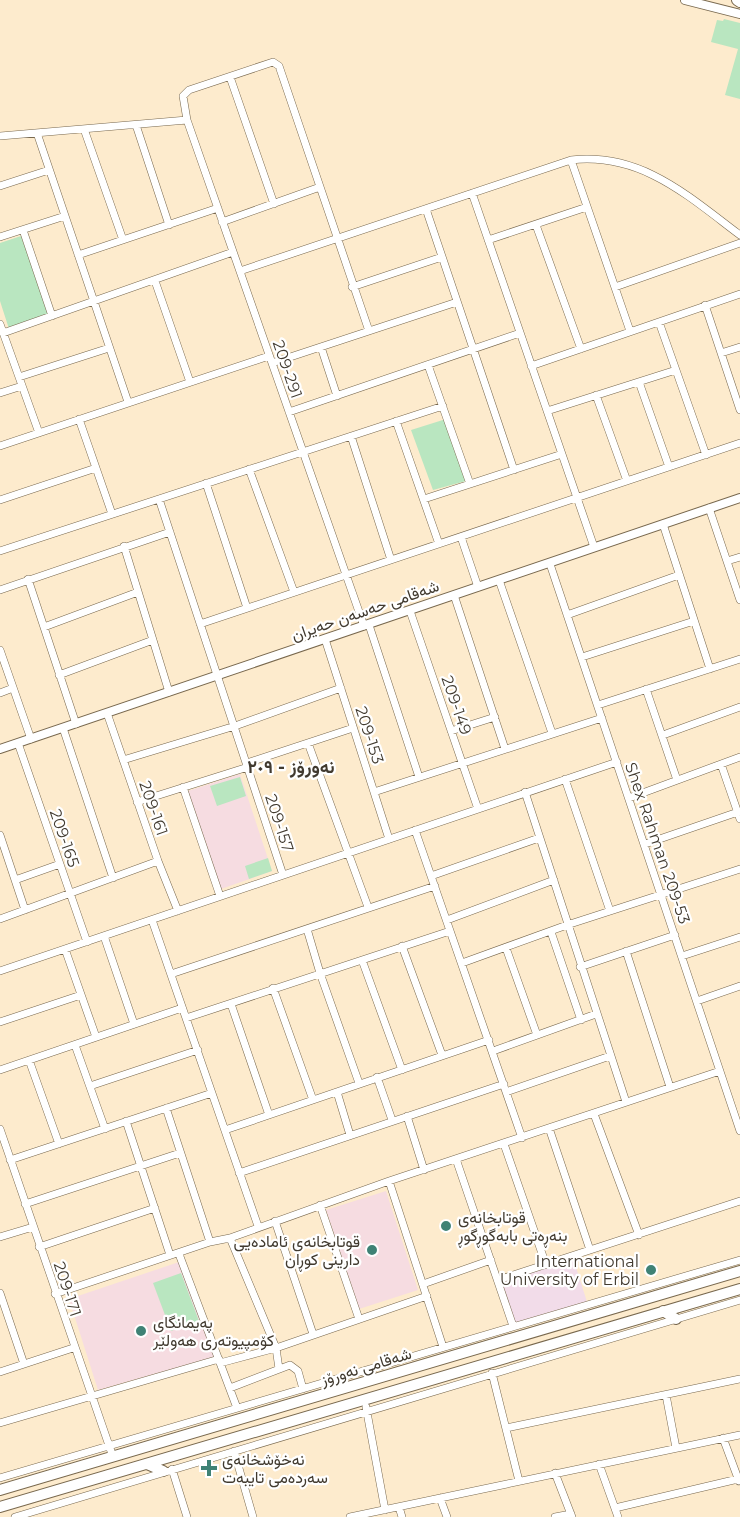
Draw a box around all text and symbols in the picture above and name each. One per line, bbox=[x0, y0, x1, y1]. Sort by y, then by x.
street label: 209-291 bbox=[269, 338, 306, 401]
street label: شەقامی حەسەن حەیران bbox=[289, 576, 442, 646]
street label: 209-149 bbox=[438, 673, 475, 737]
street label: 209-153 bbox=[351, 704, 388, 766]
district label: نەورۆز - ٢٠٩ bbox=[247, 756, 335, 778]
street label: Shex Rahman 209-53 bbox=[621, 760, 694, 926]
street label: 209-161 bbox=[135, 778, 172, 838]
street label: 209-157 bbox=[261, 792, 298, 854]
street label: 209-165 bbox=[46, 807, 83, 870]
place label: قوتابخانەی بنەڕەتی بابەگوڕگوڕ bbox=[457, 1208, 567, 1248]
marker: قوتابخانەی بنەڕەتی بابەگوڕگوڕ bbox=[439, 1219, 453, 1233]
place label: قوتابخانەی ئامادەیی دارینی کوڕان bbox=[233, 1232, 360, 1272]
marker: قوتابخانەی ئامادەیی دارینی کوڕان bbox=[365, 1243, 379, 1257]
place label: International University of Erbil bbox=[500, 1252, 639, 1289]
street label: 209-171 bbox=[50, 1259, 85, 1319]
marker: International University of Erbil bbox=[644, 1263, 658, 1277]
place label: پەیمانگای کۆمپیوتەری هەولێر bbox=[152, 1313, 274, 1352]
marker: پەیمانگای کۆمپیوتەری هەولێر bbox=[134, 1324, 148, 1338]
street label: شەقامی نەورۆز bbox=[318, 1344, 414, 1391]
place label: نەخۆشخانەی سەردەمی تایبەت bbox=[222, 1450, 328, 1488]
marker: نەخۆشخانەی سەردەمی تایبەت bbox=[200, 1459, 218, 1477]

